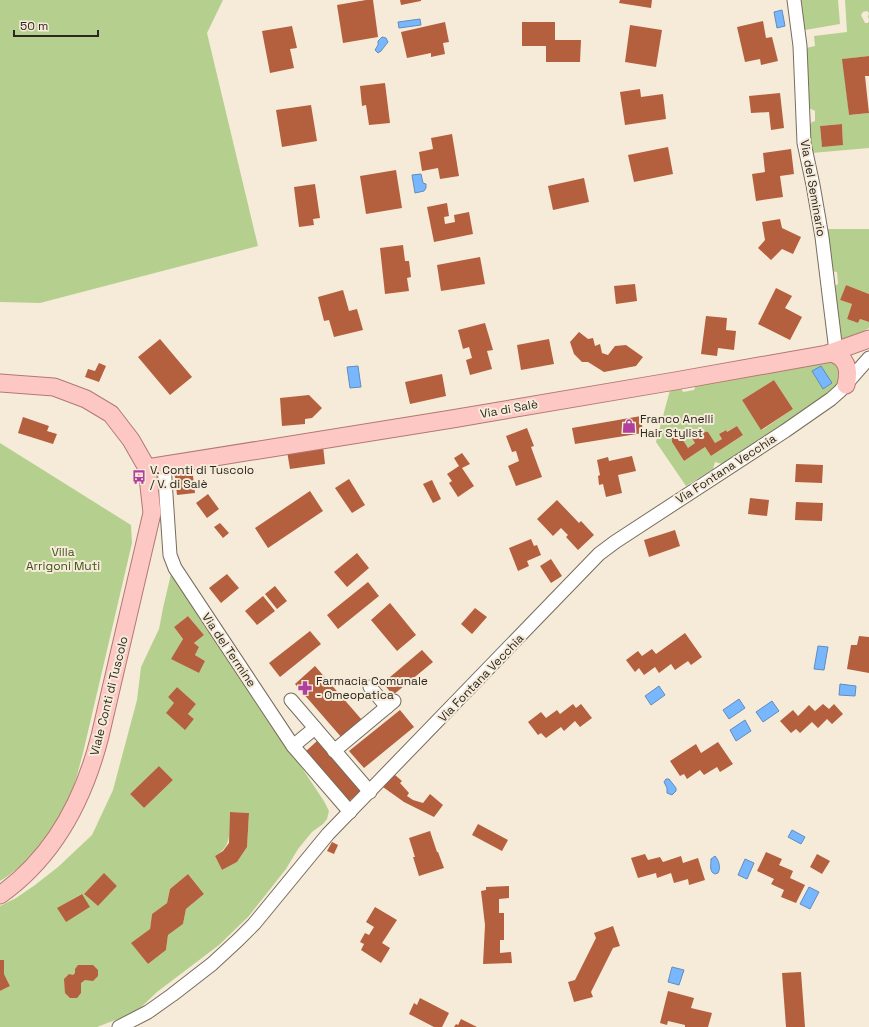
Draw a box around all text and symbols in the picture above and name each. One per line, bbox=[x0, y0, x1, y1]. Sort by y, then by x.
scale bar bbox=[14, 12, 98, 38]
text: 50 m bbox=[20, 18, 48, 34]
street label: Via del Seminario bbox=[797, 138, 829, 238]
street label: Via di Salè bbox=[479, 396, 539, 422]
place label: Franco Anelli Hair Stylist bbox=[640, 411, 713, 441]
shop icon: Franco Anelli Hair Stylist bbox=[621, 418, 637, 434]
street label: Via Fontana Vecchia bbox=[673, 430, 779, 507]
place label: V. Conti di Tuscolo / V. di Salè bbox=[150, 462, 254, 492]
bus stop icon: V. Conti di Tuscolo / V. di Salè bbox=[131, 469, 147, 485]
park label: Villa Arrigoni Muti bbox=[26, 544, 100, 574]
street label: Via del Termine bbox=[198, 610, 260, 690]
street label: Via Fontana Vecchia bbox=[435, 630, 527, 725]
street label: Viale Conti di Tuscolo bbox=[86, 635, 132, 757]
place label: Farmacia Comunale - Omeopatica bbox=[316, 673, 428, 703]
pharmacy icon: Farmacia Comunale - Omeopatica bbox=[297, 680, 313, 696]

